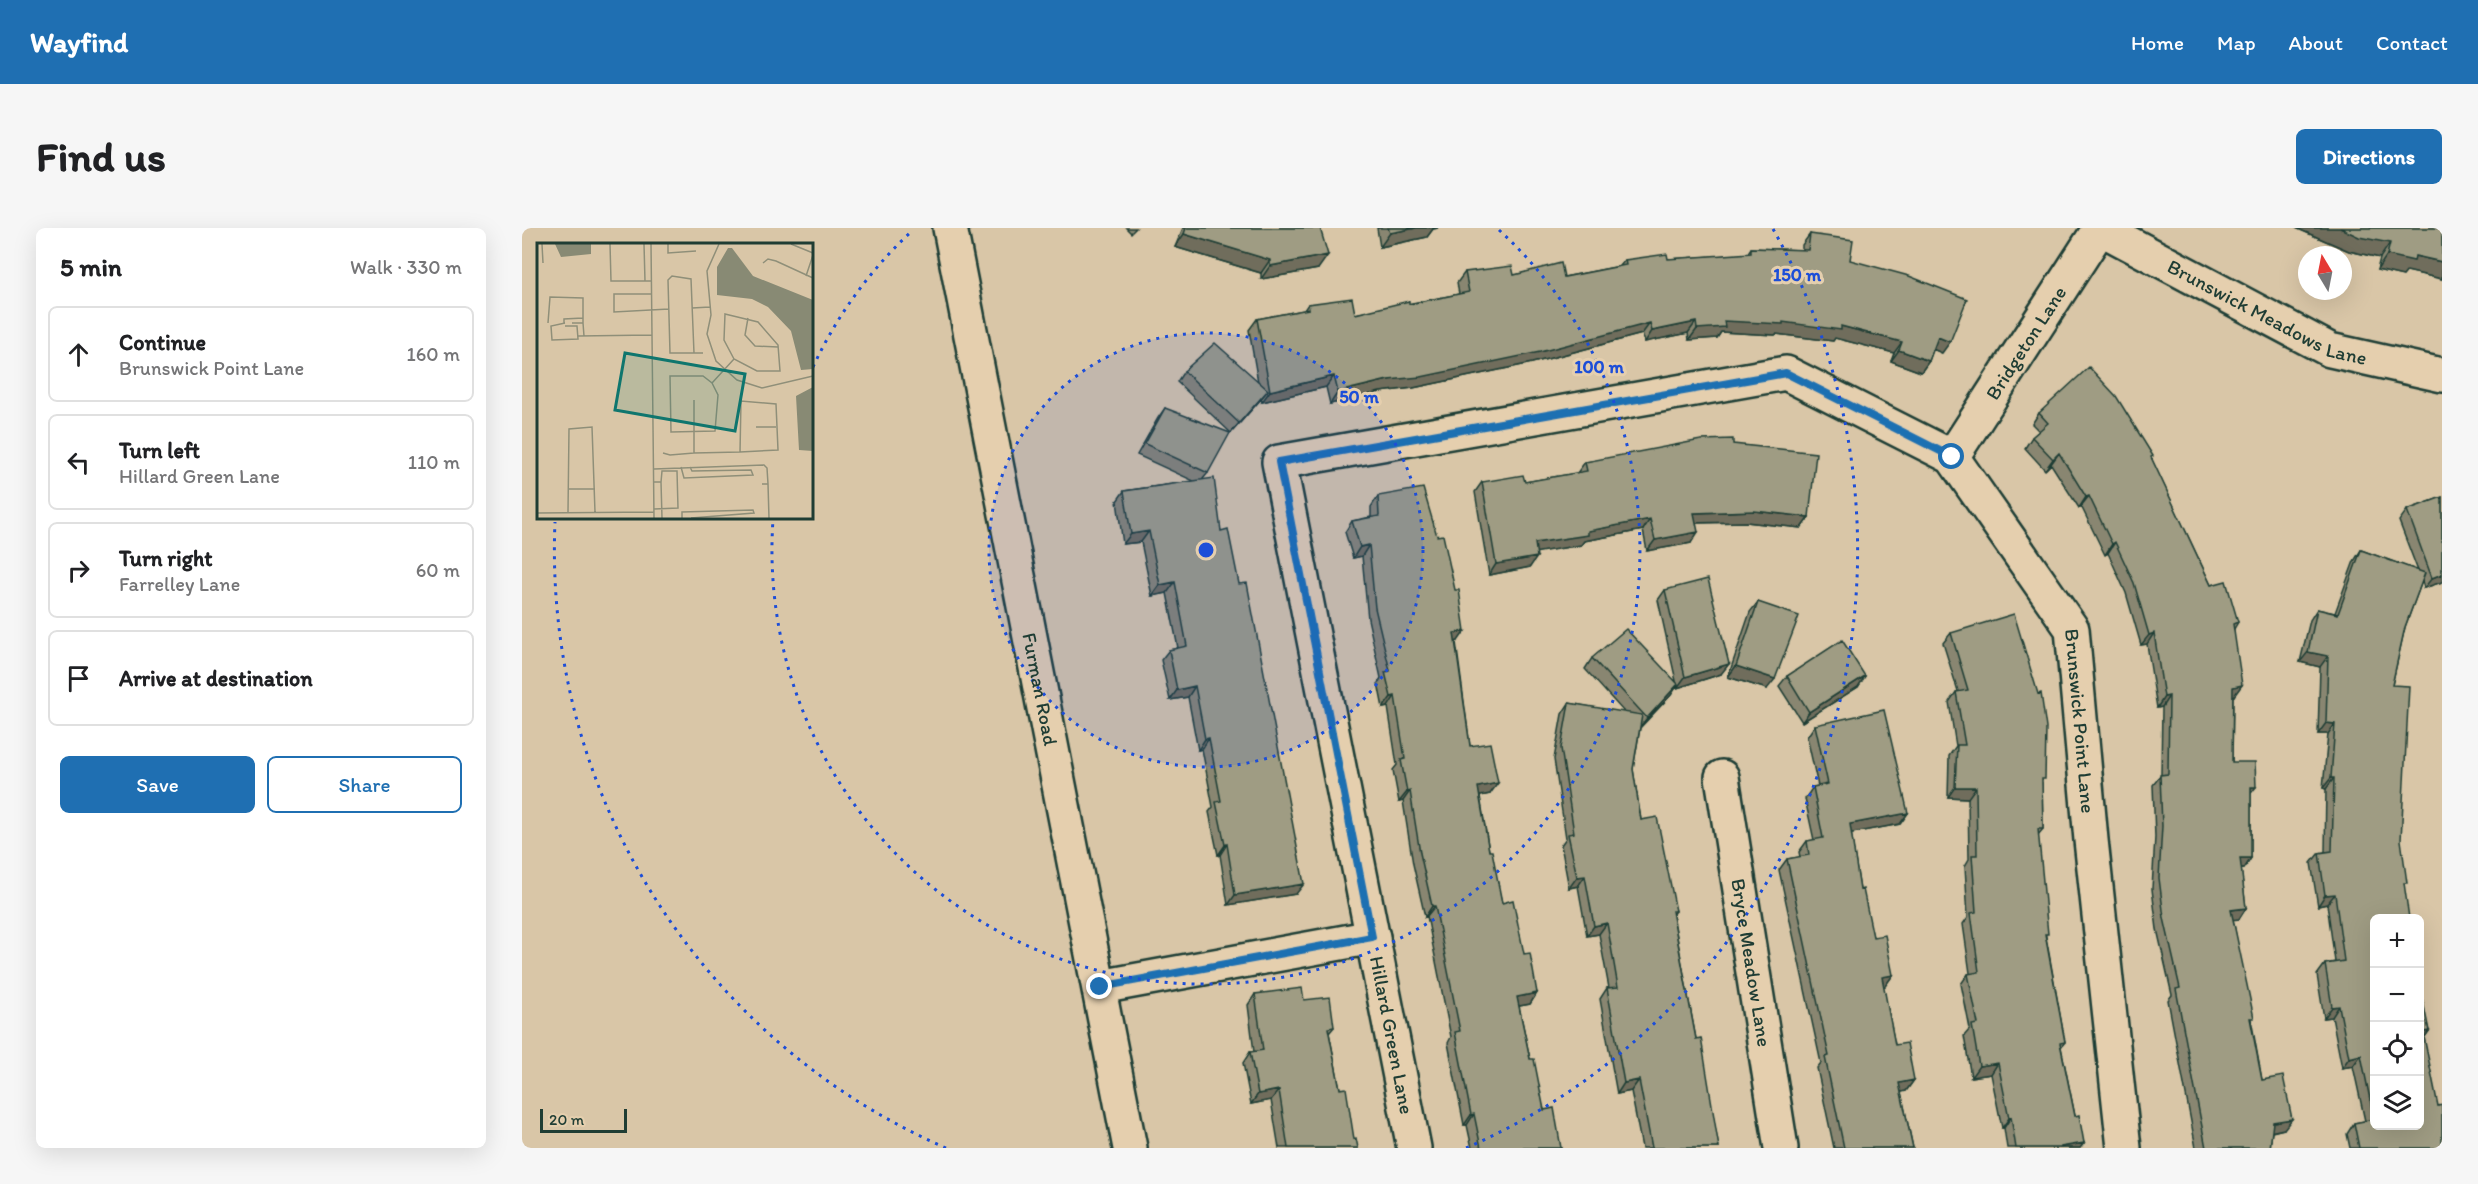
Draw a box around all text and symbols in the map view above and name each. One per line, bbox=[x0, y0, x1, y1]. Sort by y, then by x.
text: Wayfind bbox=[30, 25, 128, 59]
text: Home bbox=[2131, 30, 2184, 55]
text: Map bbox=[2217, 30, 2256, 55]
text: About bbox=[2289, 30, 2343, 55]
text: Contact bbox=[2376, 30, 2448, 55]
button: Directions bbox=[2296, 129, 2442, 184]
text: Find us bbox=[36, 131, 166, 182]
inset map bbox=[537, 243, 813, 519]
north arrow bbox=[2298, 246, 2352, 300]
text: 5 min bbox=[60, 251, 122, 283]
street label: Brunswick Meadows Lane bbox=[2163, 254, 2369, 370]
text: Walk · 330 m bbox=[350, 255, 462, 279]
text: 150 m bbox=[1773, 264, 1822, 286]
street label: Bridgeton Lane bbox=[1980, 281, 2071, 404]
text: Continue bbox=[119, 329, 206, 356]
icon: ahead bbox=[62, 338, 95, 371]
text: 160 m bbox=[407, 342, 460, 366]
text: Brunswick Point Lane bbox=[119, 356, 304, 380]
text: 100 m bbox=[1574, 356, 1625, 378]
text: 50 m bbox=[1339, 386, 1380, 408]
text: Turn left bbox=[119, 437, 200, 464]
route start bbox=[1938, 443, 1964, 469]
icon: left bbox=[62, 446, 95, 479]
text: 110 m bbox=[408, 450, 460, 474]
text: Hillard Green Lane bbox=[119, 464, 280, 488]
centre of rings bbox=[1196, 540, 1216, 560]
text: Turn right bbox=[119, 545, 213, 572]
icon: right bbox=[62, 554, 95, 587]
text: 60 m bbox=[416, 558, 460, 582]
text: Farrelley Lane bbox=[119, 572, 240, 596]
street label: Brunswick Point Lane bbox=[2060, 628, 2101, 814]
street label: Furman Road bbox=[1017, 631, 1063, 748]
icon: arrive bbox=[62, 662, 95, 695]
text: Arrive at destination bbox=[119, 665, 313, 692]
button: Save bbox=[60, 756, 255, 813]
button: Share bbox=[267, 756, 462, 813]
street label: Bryce Meadow Lane bbox=[1726, 877, 1777, 1049]
map controls bbox=[2370, 914, 2424, 1130]
button: + bbox=[2370, 914, 2424, 968]
street label: Hillard Green Lane bbox=[1365, 954, 1419, 1116]
button: − bbox=[2370, 968, 2424, 1022]
route end bbox=[1086, 973, 1112, 999]
button: locate bbox=[2370, 1022, 2424, 1076]
button: layers bbox=[2370, 1076, 2424, 1130]
scale bar bbox=[540, 1106, 627, 1134]
text: 20 m bbox=[549, 1110, 584, 1129]

